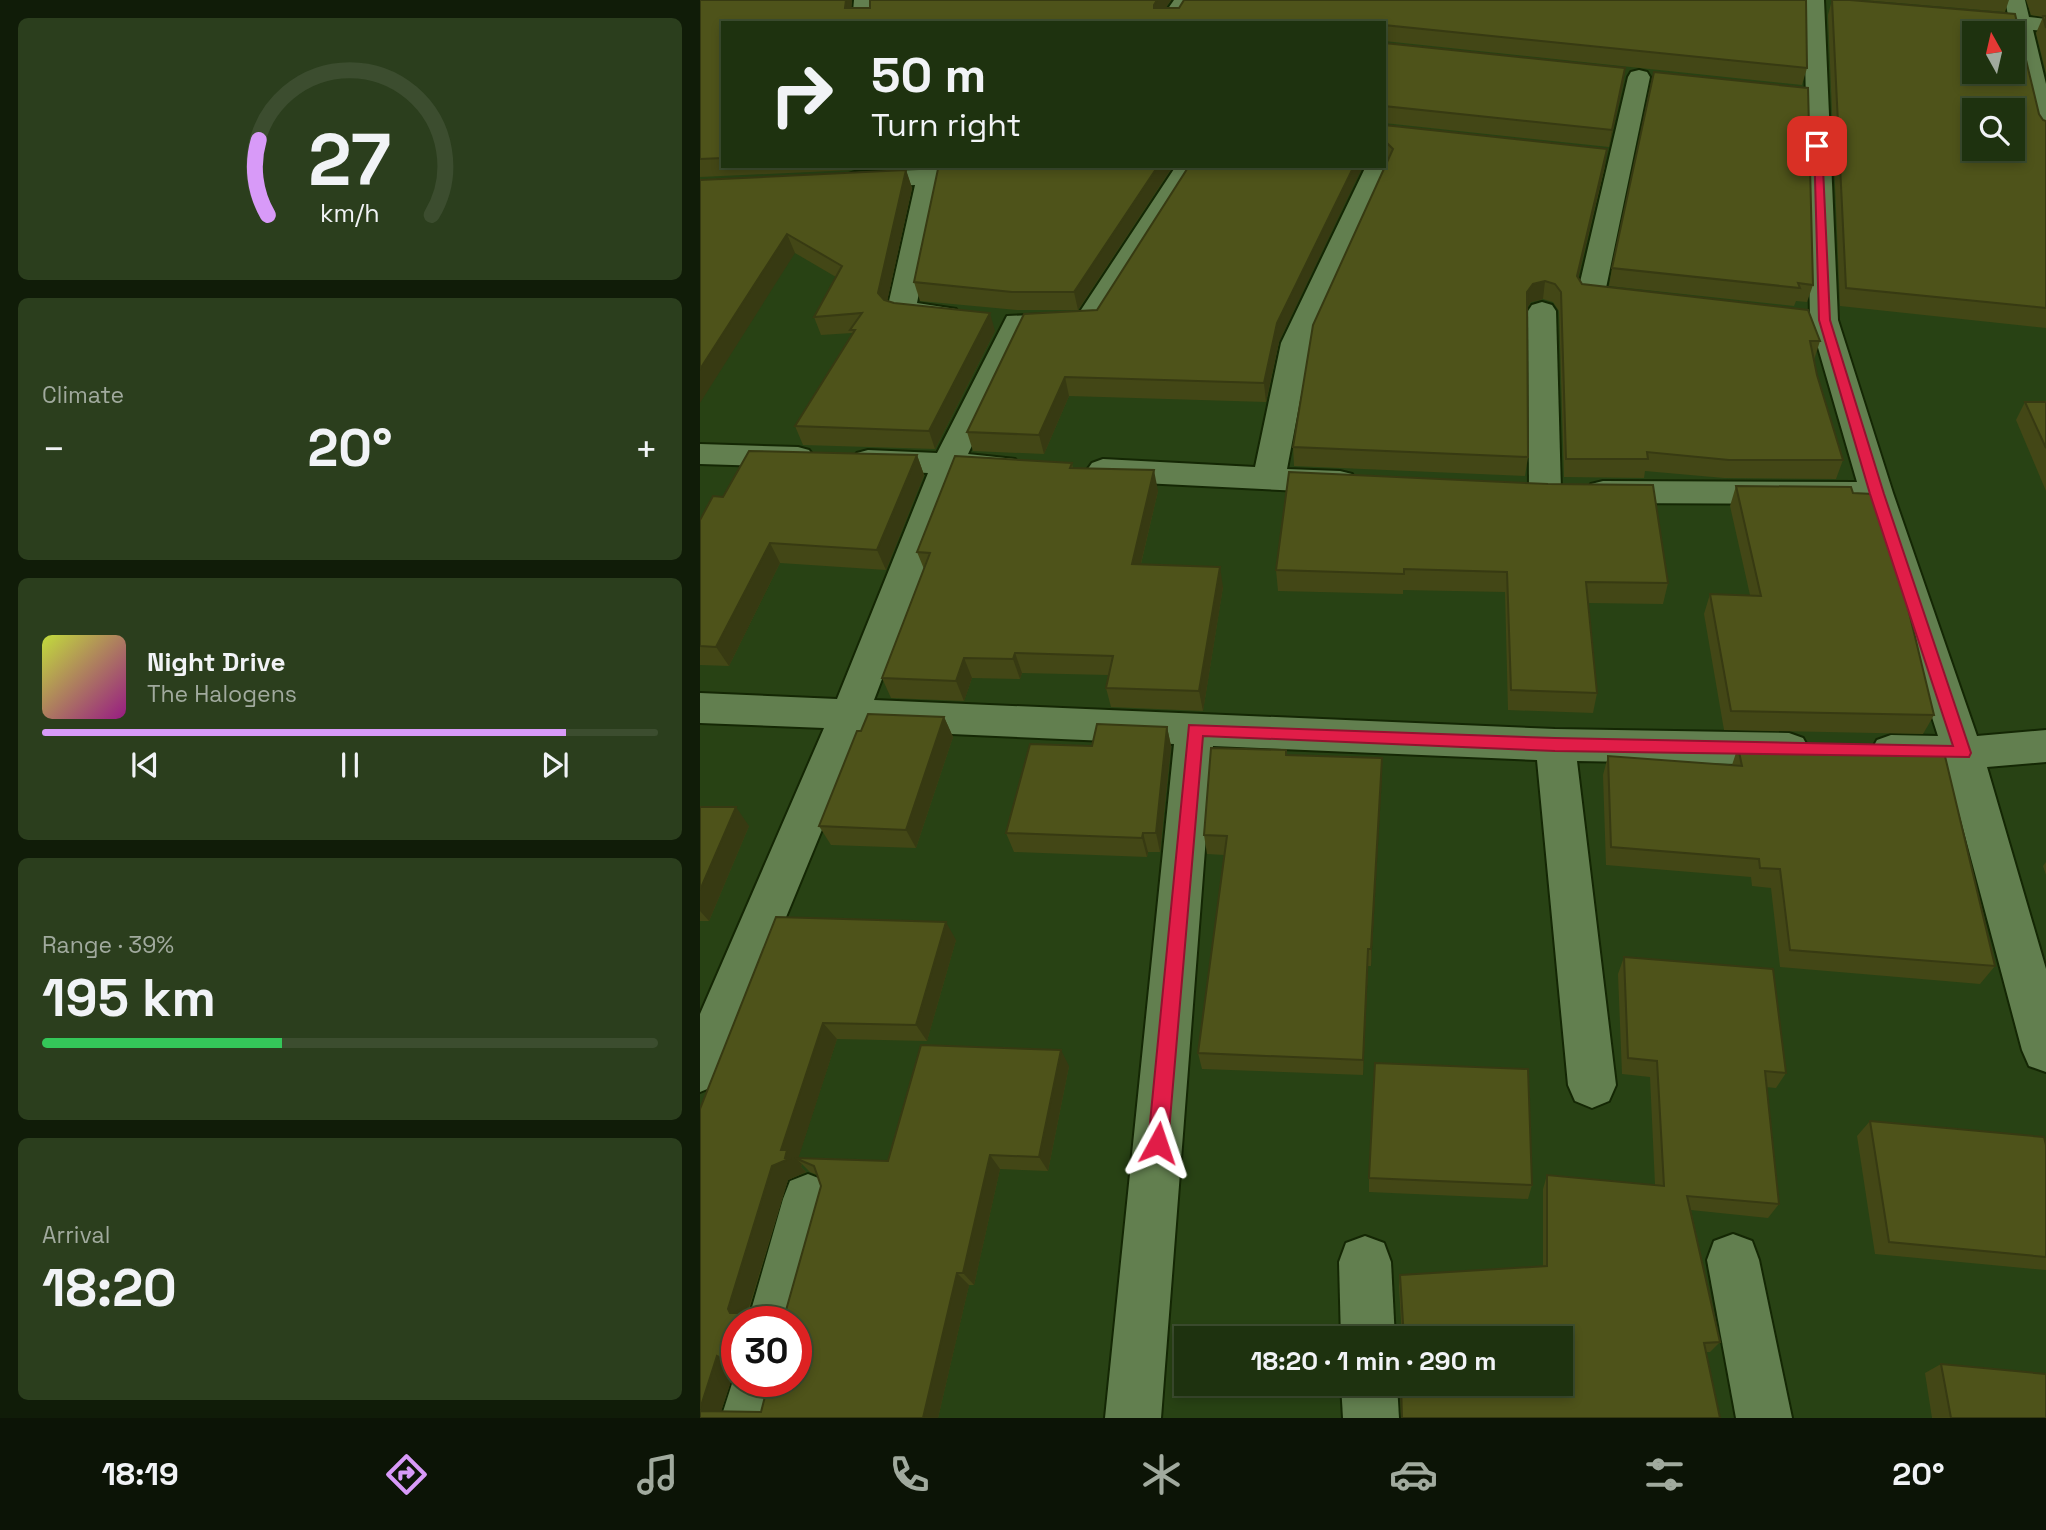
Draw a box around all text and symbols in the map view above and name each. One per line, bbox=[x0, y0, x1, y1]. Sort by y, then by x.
north arrow bbox=[1962, 21, 2025, 84]
map controls bbox=[1962, 21, 2025, 161]
text: 50 m bbox=[871, 44, 986, 106]
icon: right bbox=[756, 49, 847, 140]
button: search bbox=[1962, 98, 2025, 161]
text: Turn right bbox=[871, 105, 1021, 145]
text: 27 bbox=[309, 113, 391, 206]
pin bbox=[1787, 116, 1847, 176]
icon: arrive bbox=[1798, 127, 1836, 165]
text: km/h bbox=[320, 197, 380, 229]
text: Climate bbox=[42, 380, 124, 410]
text: 20° bbox=[307, 415, 393, 481]
text: − bbox=[42, 425, 66, 473]
text: + bbox=[634, 425, 658, 473]
text: Night Drive bbox=[147, 645, 285, 679]
text: The Halogens bbox=[147, 679, 297, 709]
icon: previous bbox=[126, 746, 164, 784]
icon: pause bbox=[331, 746, 369, 784]
icon: next bbox=[536, 746, 574, 784]
text: Range · 39% bbox=[42, 930, 174, 960]
text: 195 km bbox=[42, 965, 216, 1031]
position arrow bbox=[1121, 1106, 1195, 1180]
text: Arrival bbox=[42, 1220, 110, 1250]
text: 18:20 bbox=[42, 1255, 177, 1321]
speed limit sign: 30 bbox=[721, 1306, 812, 1397]
text: 18:20 · 1 min · 290 m bbox=[1251, 1344, 1496, 1378]
icon: directions bbox=[382, 1450, 431, 1499]
icon: music bbox=[633, 1450, 682, 1499]
icon: phone bbox=[885, 1450, 934, 1499]
icon: climate bbox=[1137, 1450, 1186, 1499]
icon: car bbox=[1389, 1450, 1438, 1499]
icon: filters bbox=[1640, 1450, 1689, 1499]
text: 18:19 bbox=[101, 1454, 179, 1494]
text: 20° bbox=[1892, 1454, 1945, 1494]

